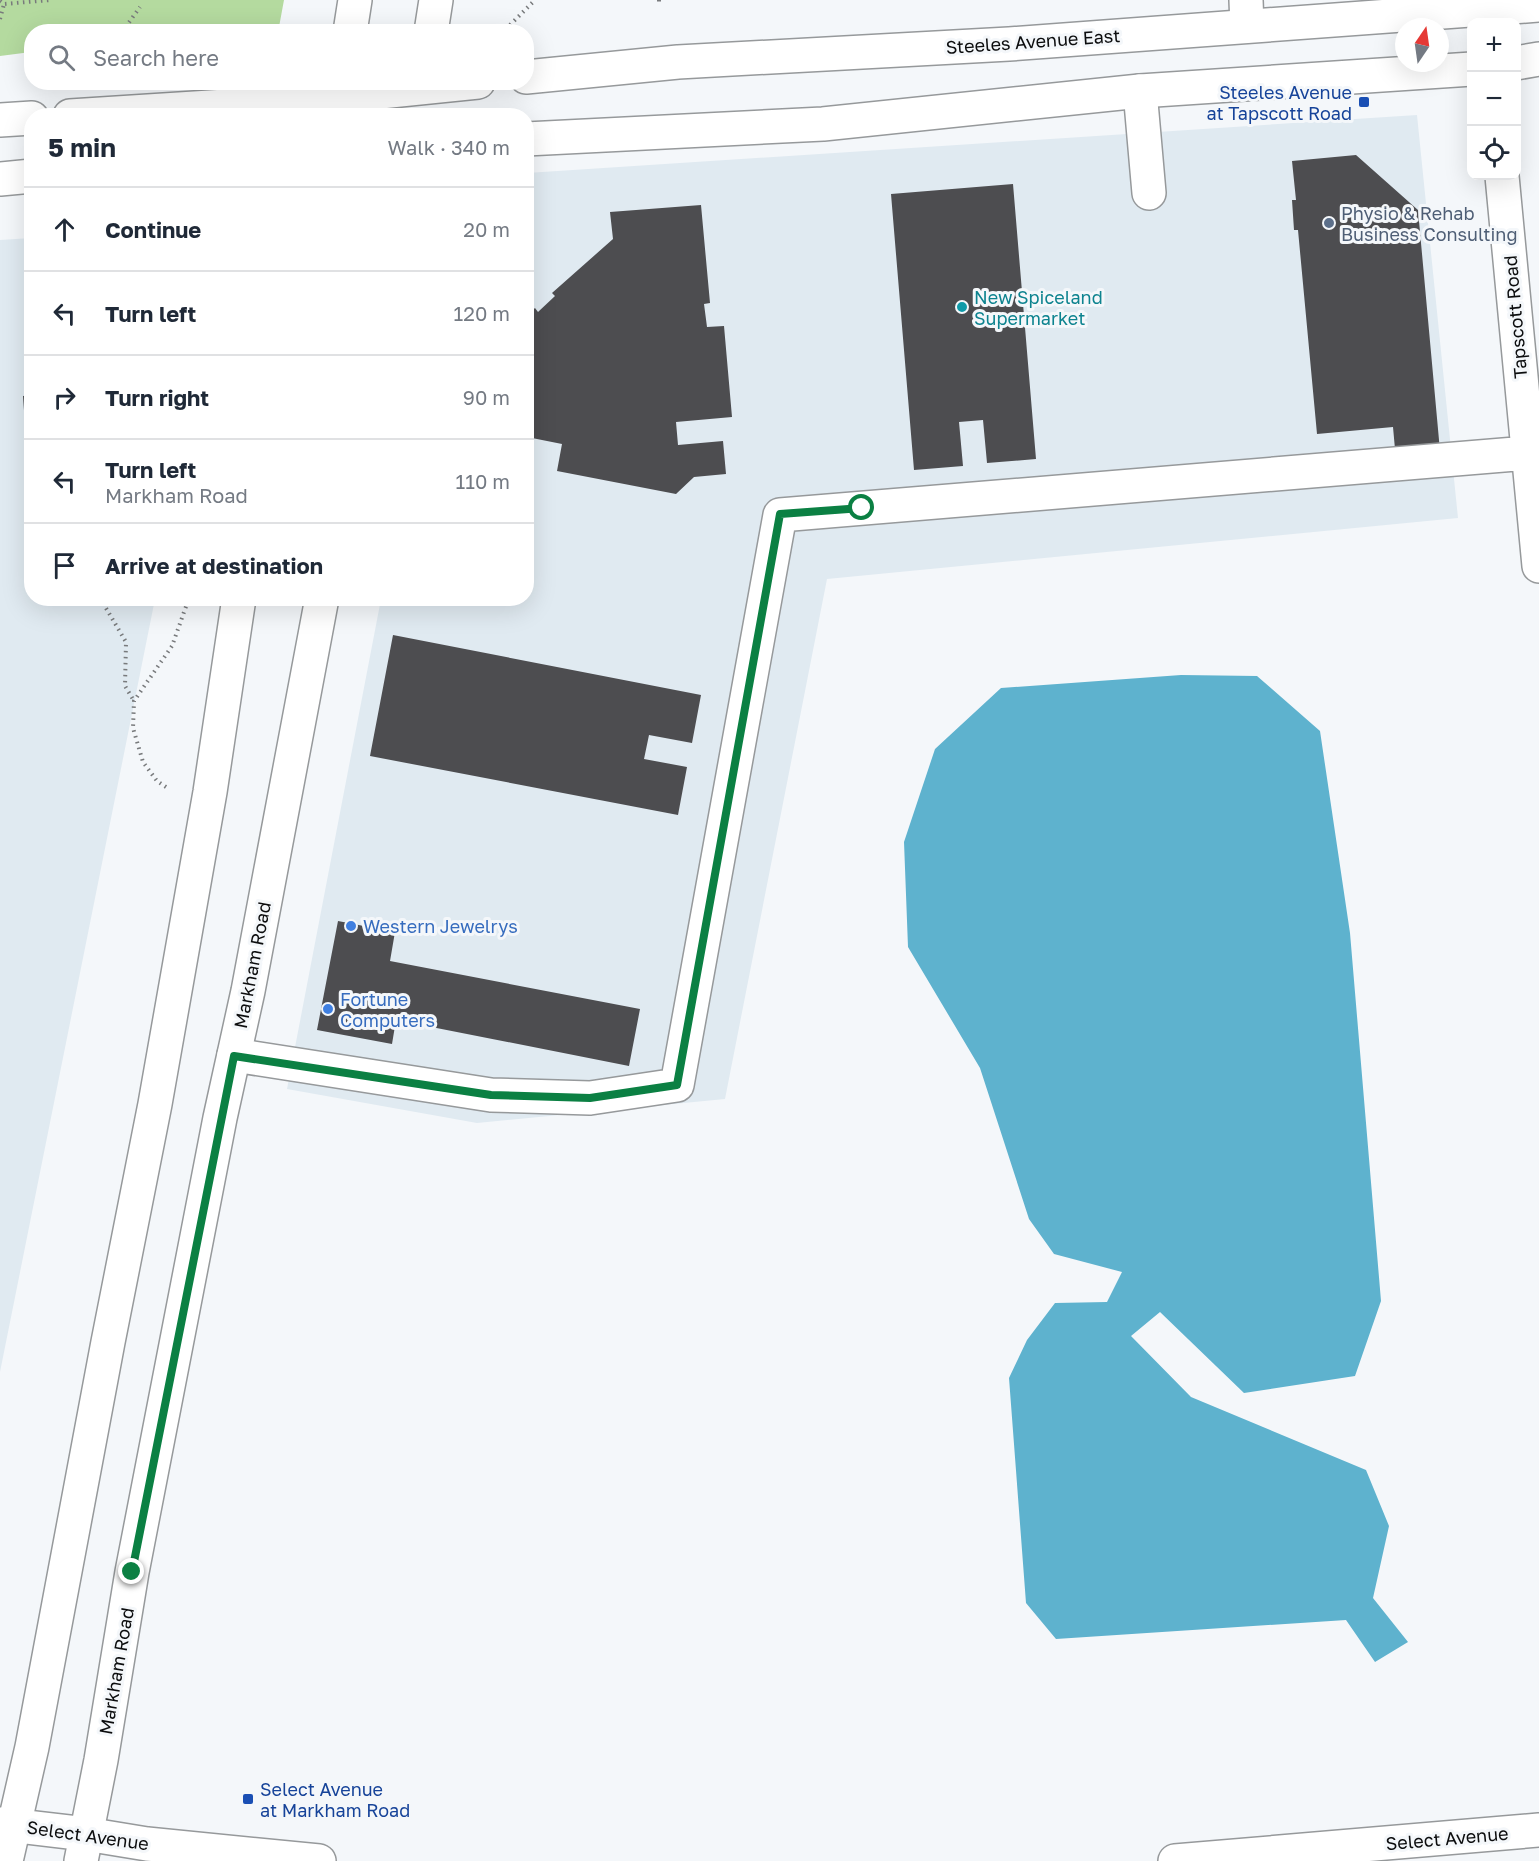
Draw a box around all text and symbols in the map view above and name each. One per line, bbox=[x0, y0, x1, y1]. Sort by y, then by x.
north arrow bbox=[1395, 18, 1449, 72]
map controls bbox=[1467, 18, 1521, 180]
button: + bbox=[1467, 18, 1521, 72]
search box bbox=[24, 24, 534, 90]
street label: Steeles Avenue East bbox=[945, 24, 1121, 58]
icon: search bbox=[45, 41, 78, 74]
text: Search here bbox=[93, 44, 219, 71]
button: − bbox=[1467, 72, 1521, 126]
place label: Steeles Avenue at Tapscott Road bbox=[1207, 81, 1352, 124]
marker: Steeles Avenue at Tapscott Road bbox=[1357, 95, 1371, 109]
button: locate bbox=[1467, 126, 1521, 180]
text: 5 min bbox=[48, 132, 116, 163]
text: Walk · 340 m bbox=[388, 135, 510, 159]
place label: Physio & Rehab Business Consulting bbox=[1341, 202, 1518, 245]
icon: ahead bbox=[48, 213, 81, 246]
text: Continue bbox=[105, 216, 201, 243]
marker: Physio & Rehab Business Consulting bbox=[1322, 216, 1336, 230]
text: 20 m bbox=[463, 217, 510, 241]
street label: Tapscott Road bbox=[1499, 254, 1531, 380]
place label: New Spiceland Supermarket bbox=[974, 286, 1103, 329]
icon: left bbox=[48, 297, 81, 330]
text: Turn left bbox=[105, 300, 196, 327]
marker: New Spiceland Supermarket bbox=[955, 300, 969, 314]
text: 120 m bbox=[454, 301, 510, 325]
icon: right bbox=[48, 381, 81, 414]
text: Turn right bbox=[105, 384, 209, 411]
text: 90 m bbox=[463, 385, 510, 409]
text: Turn left bbox=[105, 456, 196, 483]
icon: left bbox=[48, 465, 81, 498]
text: 110 m bbox=[456, 469, 510, 493]
text: Markham Road bbox=[105, 483, 248, 507]
route start bbox=[848, 494, 874, 520]
icon: arrive bbox=[48, 549, 81, 582]
text: Arrive at destination bbox=[105, 552, 323, 579]
street label: Markham Road bbox=[229, 900, 275, 1030]
place label: Western Jewelrys bbox=[363, 915, 518, 937]
marker: Western Jewelrys bbox=[344, 919, 358, 933]
place label: Fortune Computers bbox=[340, 988, 435, 1031]
marker: Fortune Computers bbox=[321, 1002, 335, 1016]
route end bbox=[118, 1558, 144, 1584]
street label: Markham Road bbox=[94, 1606, 138, 1736]
place label: Select Avenue at Markham Road bbox=[260, 1778, 410, 1821]
marker: Select Avenue at Markham Road bbox=[241, 1792, 255, 1806]
street label: Select Avenue bbox=[26, 1816, 150, 1854]
street label: Select Avenue bbox=[1385, 1822, 1509, 1854]

